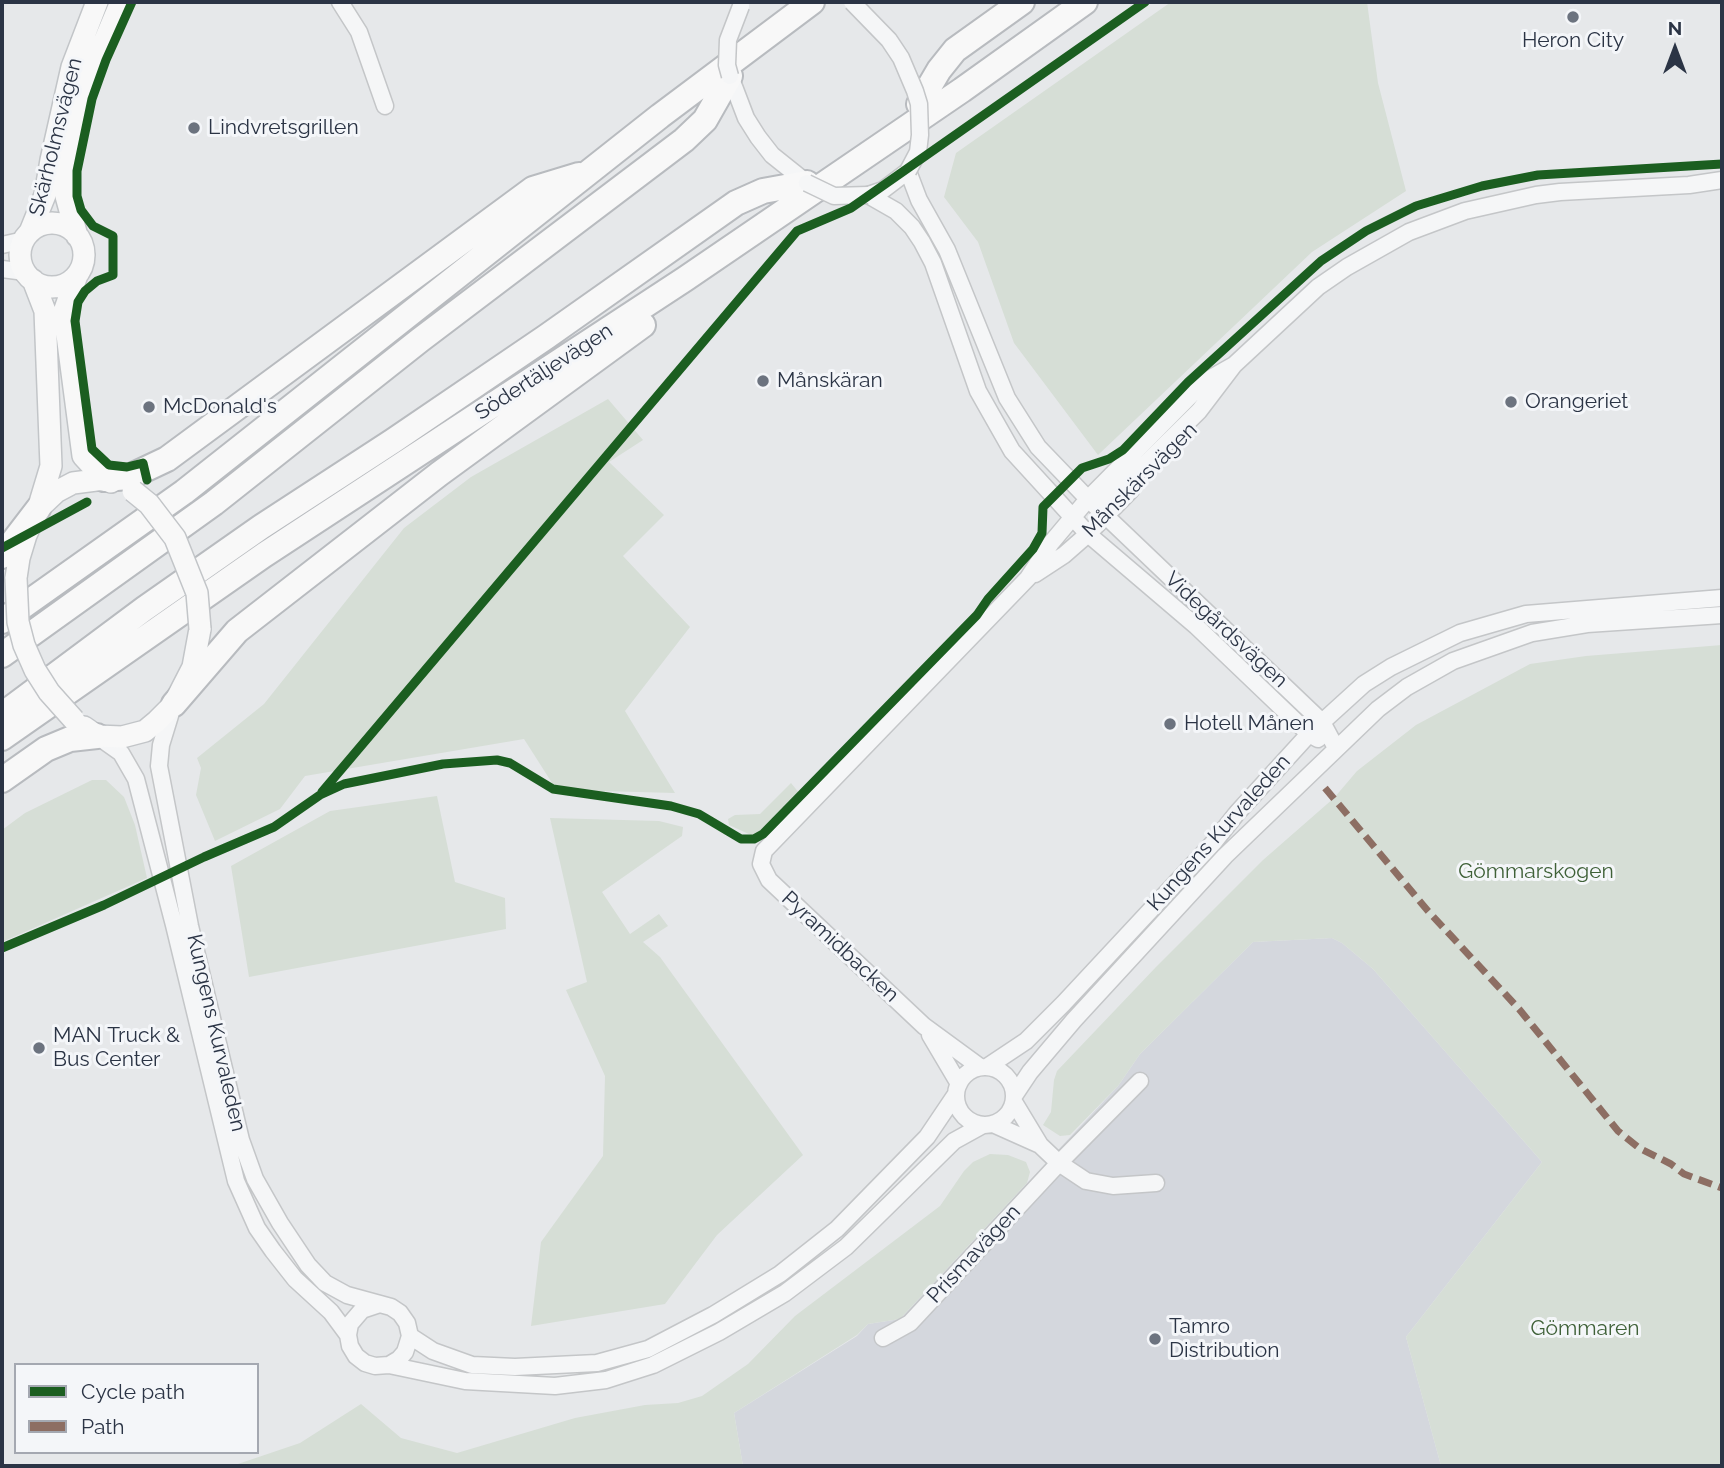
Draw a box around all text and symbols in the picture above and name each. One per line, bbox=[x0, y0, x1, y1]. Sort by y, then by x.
marker: Heron City bbox=[1565, 9, 1581, 25]
north arrow bbox=[1640, 14, 1710, 84]
text: N bbox=[1668, 17, 1682, 39]
place label: Heron City bbox=[1522, 28, 1624, 54]
street label: Skärholmsvägen bbox=[24, 55, 88, 219]
place label: Lindvretsgrillen bbox=[208, 115, 359, 141]
marker: Lindvretsgrillen bbox=[186, 120, 202, 136]
street label: Södertäljevägen bbox=[471, 318, 617, 426]
place label: Månskäran bbox=[777, 368, 883, 394]
marker: Månskäran bbox=[755, 373, 771, 389]
place label: Orangeriet bbox=[1525, 389, 1628, 415]
place label: McDonald's bbox=[163, 394, 277, 420]
marker: Orangeriet bbox=[1503, 394, 1519, 410]
marker: McDonald's bbox=[141, 399, 157, 415]
street label: Månskärsvägen bbox=[1077, 417, 1203, 543]
street label: Videgårdsvägen bbox=[1159, 567, 1293, 693]
place label: Hotell Månen bbox=[1184, 711, 1314, 737]
marker: Hotell Månen bbox=[1162, 716, 1178, 732]
street label: Kungens Kurvaleden bbox=[1142, 750, 1296, 916]
park label: Gömmarskogen bbox=[1458, 859, 1614, 885]
street label: Pyramidbacken bbox=[776, 886, 904, 1008]
street label: Kungens Kurvaleden bbox=[181, 932, 251, 1134]
place label: MAN Truck & Bus Center bbox=[53, 1023, 180, 1073]
marker: MAN Truck & Bus Center bbox=[31, 1040, 47, 1056]
street label: Prismavägen bbox=[922, 1200, 1026, 1308]
place label: Tamro Distribution bbox=[1169, 1314, 1280, 1364]
park label: Gömmaren bbox=[1530, 1316, 1640, 1342]
marker: Tamro Distribution bbox=[1147, 1331, 1163, 1347]
legend bbox=[14, 1363, 259, 1454]
text: Cycle path bbox=[81, 1379, 185, 1404]
text: Path bbox=[81, 1414, 125, 1439]

